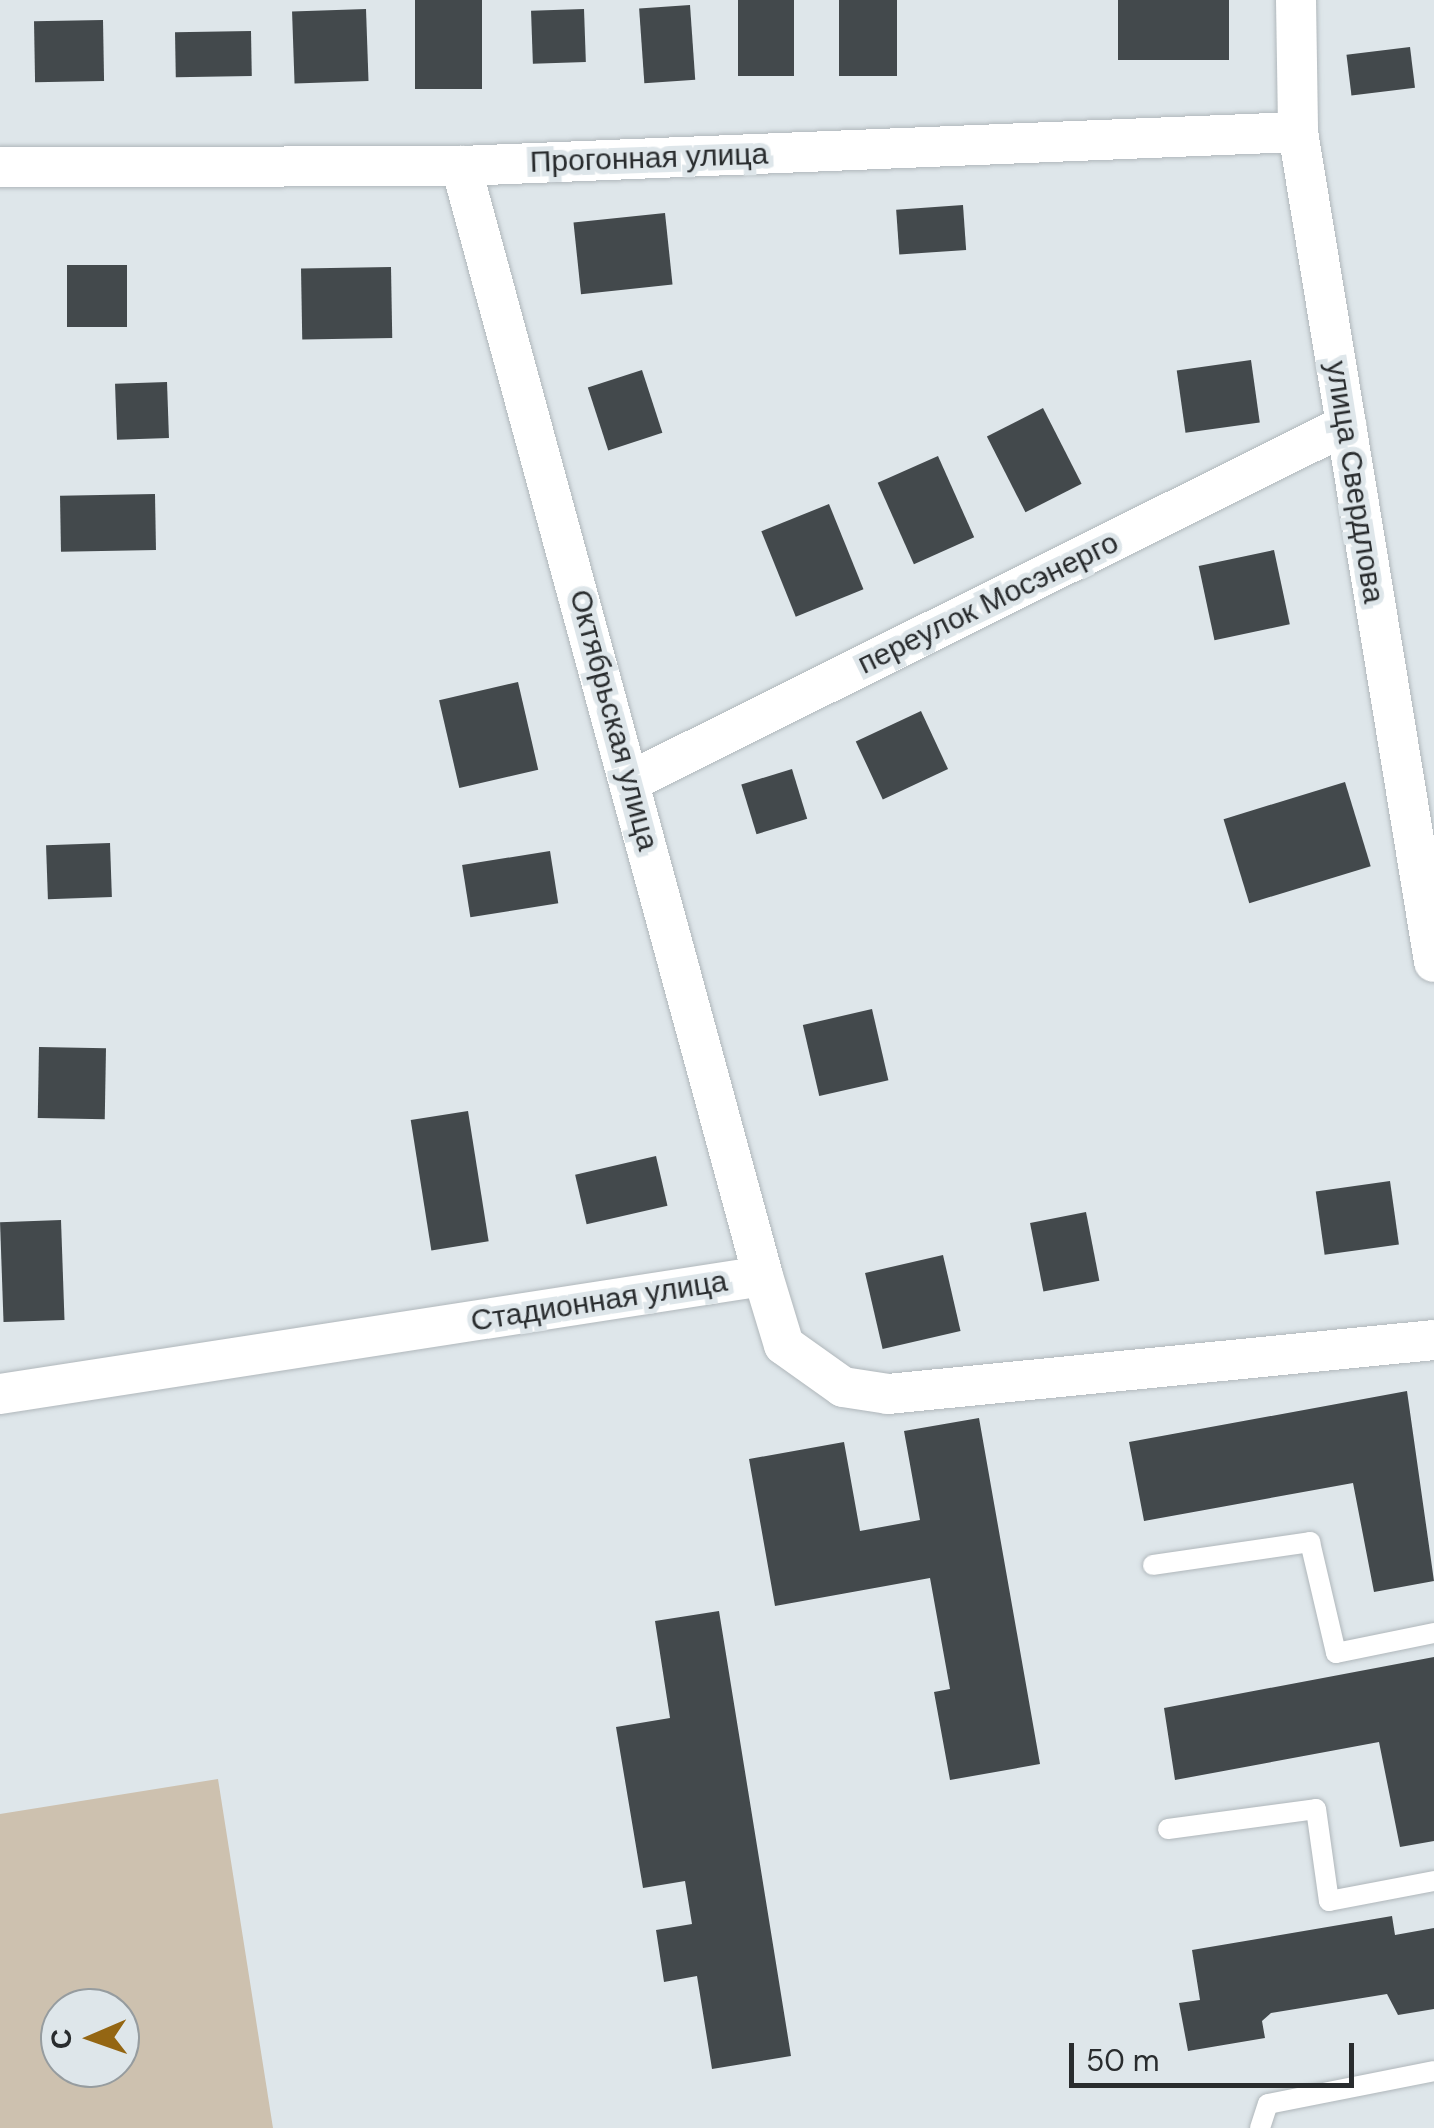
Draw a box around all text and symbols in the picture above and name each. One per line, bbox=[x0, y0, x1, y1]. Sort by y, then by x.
street label: Прогонная улица bbox=[529, 136, 769, 180]
street label: улица Свердлова bbox=[1318, 358, 1392, 606]
street label: переулок Мосэнерго bbox=[852, 524, 1124, 682]
street label: Октябрьская улица bbox=[562, 586, 666, 854]
street label: Стадионная улица bbox=[468, 1263, 730, 1339]
north arrow bbox=[40, 1988, 140, 2088]
scale bar bbox=[1074, 2023, 1359, 2085]
text: С bbox=[43, 2028, 80, 2050]
text: 50 m bbox=[1086, 2041, 1160, 2080]

